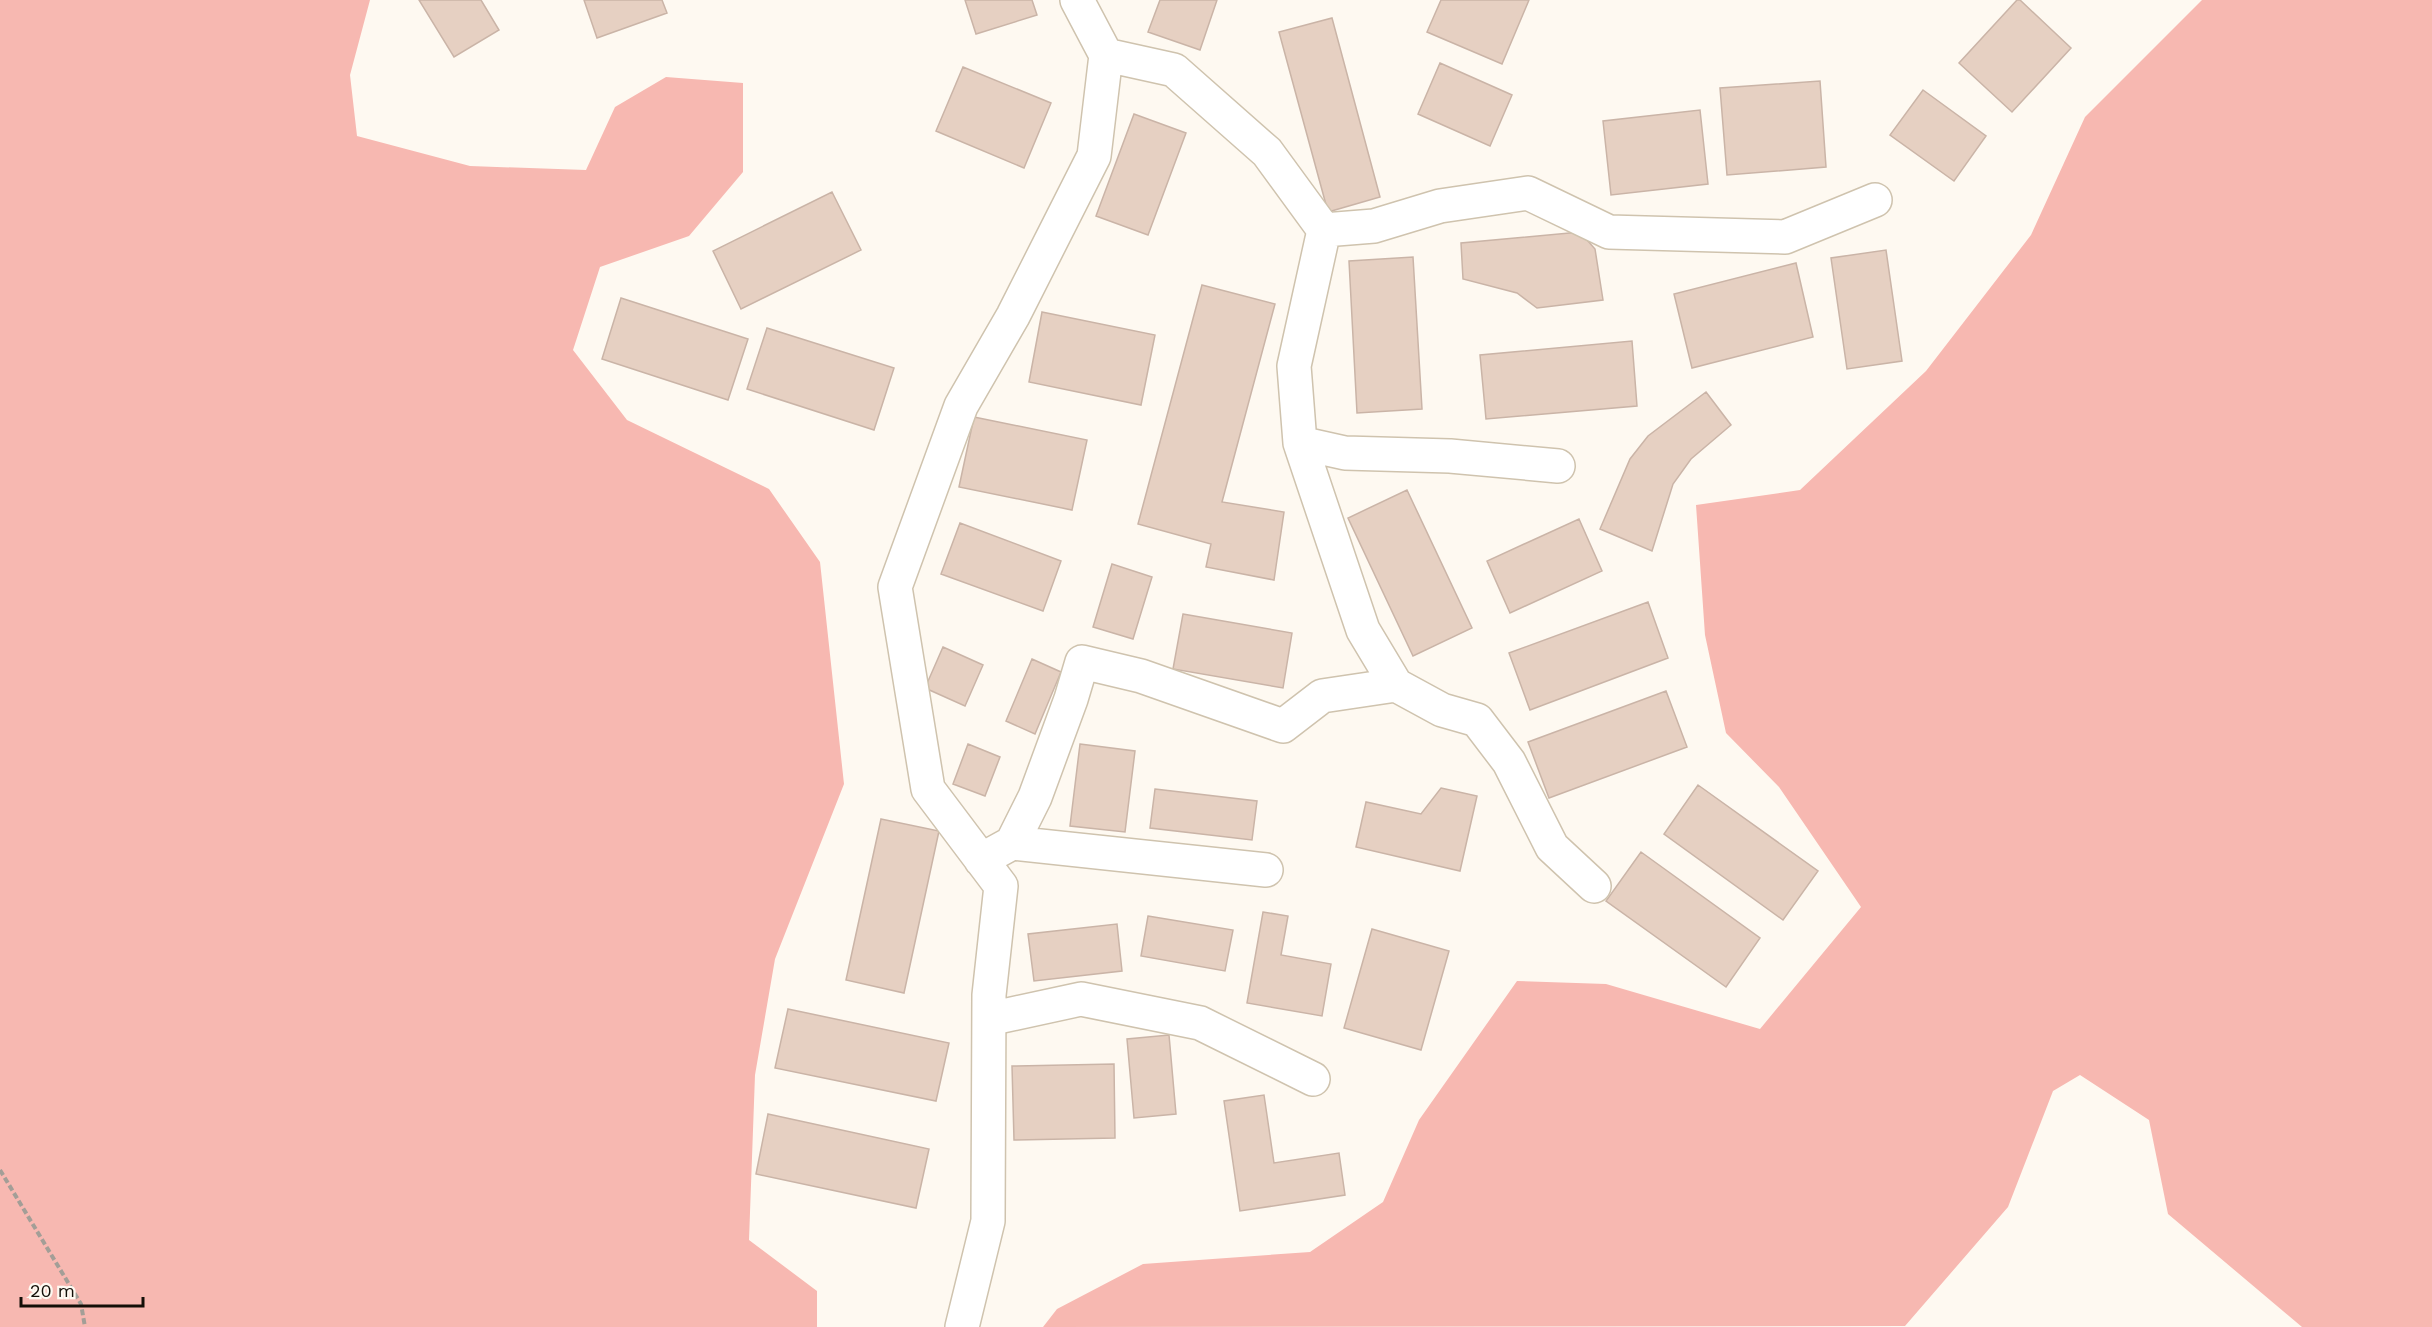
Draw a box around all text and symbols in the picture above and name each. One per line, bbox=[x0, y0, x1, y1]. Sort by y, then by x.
scale bar bbox=[21, 1270, 142, 1308]
text: 20 m bbox=[30, 1280, 75, 1301]

